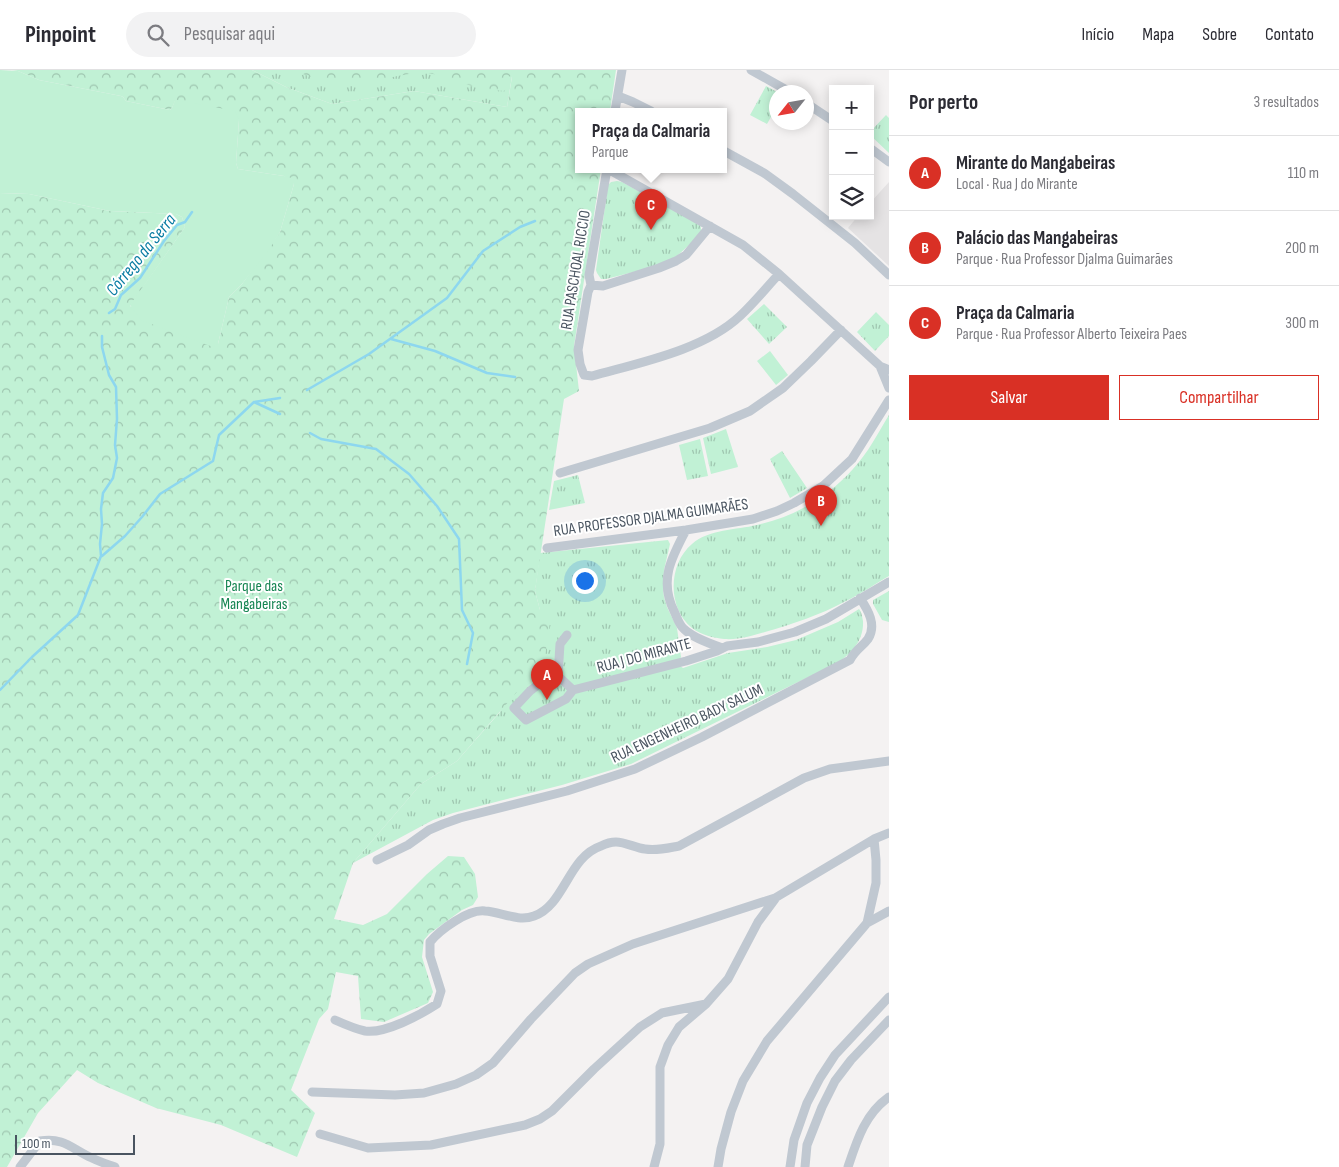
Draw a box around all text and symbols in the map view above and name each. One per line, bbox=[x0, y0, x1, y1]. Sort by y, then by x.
search box bbox=[126, 12, 476, 57]
text: Pinpoint bbox=[25, 20, 96, 49]
icon: search bbox=[144, 21, 172, 49]
text: Pesquisar aqui bbox=[184, 23, 275, 46]
text: Início bbox=[1082, 24, 1114, 45]
text: Mapa bbox=[1142, 24, 1174, 45]
text: Sobre bbox=[1202, 24, 1237, 45]
text: Contato bbox=[1265, 24, 1314, 45]
north arrow bbox=[769, 85, 814, 130]
map controls bbox=[829, 85, 874, 220]
button: + bbox=[829, 85, 874, 130]
text: Por perto bbox=[909, 90, 978, 115]
text: 3 resultados bbox=[1254, 93, 1319, 112]
popup bbox=[575, 108, 727, 173]
text: Praça da Calmaria bbox=[592, 120, 710, 143]
button: − bbox=[829, 130, 874, 175]
text: Parque bbox=[592, 143, 629, 162]
text: Mirante do Mangabeiras bbox=[956, 152, 1115, 175]
text: A bbox=[921, 164, 929, 183]
text: 110 m bbox=[1288, 164, 1319, 183]
button: layers bbox=[829, 175, 874, 220]
text: Local · Rua J do Mirante bbox=[956, 175, 1078, 194]
pin: C bbox=[635, 189, 667, 230]
water label: Córrego da Serra bbox=[102, 209, 181, 300]
street label: RUA PASCHOAL RICCIO bbox=[557, 209, 595, 331]
text: Palácio das Mangabeiras bbox=[956, 227, 1118, 250]
text: B bbox=[921, 239, 929, 258]
text: 200 m bbox=[1285, 239, 1319, 258]
text: Parque · Rua Professor Djalma Guimarães bbox=[956, 250, 1173, 269]
text: Praça da Calmaria bbox=[956, 302, 1075, 325]
text: C bbox=[921, 314, 929, 333]
text: 300 m bbox=[1285, 314, 1319, 333]
text: Parque · Rua Professor Alberto Teixeira Paes bbox=[956, 325, 1187, 344]
button: Salvar bbox=[909, 375, 1109, 420]
button: Compartilhar bbox=[1119, 375, 1319, 420]
pin: B bbox=[805, 485, 837, 526]
street label: RUA PROFESSOR DJALMA GUIMARÃES bbox=[552, 495, 750, 541]
your location bbox=[572, 568, 598, 594]
park label: Parque das Mangabeiras bbox=[220, 577, 288, 614]
street label: RUA J DO MIRANTE bbox=[595, 634, 693, 678]
pin: A bbox=[531, 659, 563, 700]
street label: RUA ENGENHEIRO BADY SALUM bbox=[608, 680, 766, 768]
scale bar bbox=[15, 1132, 135, 1155]
text: 100 m bbox=[22, 1135, 51, 1152]

